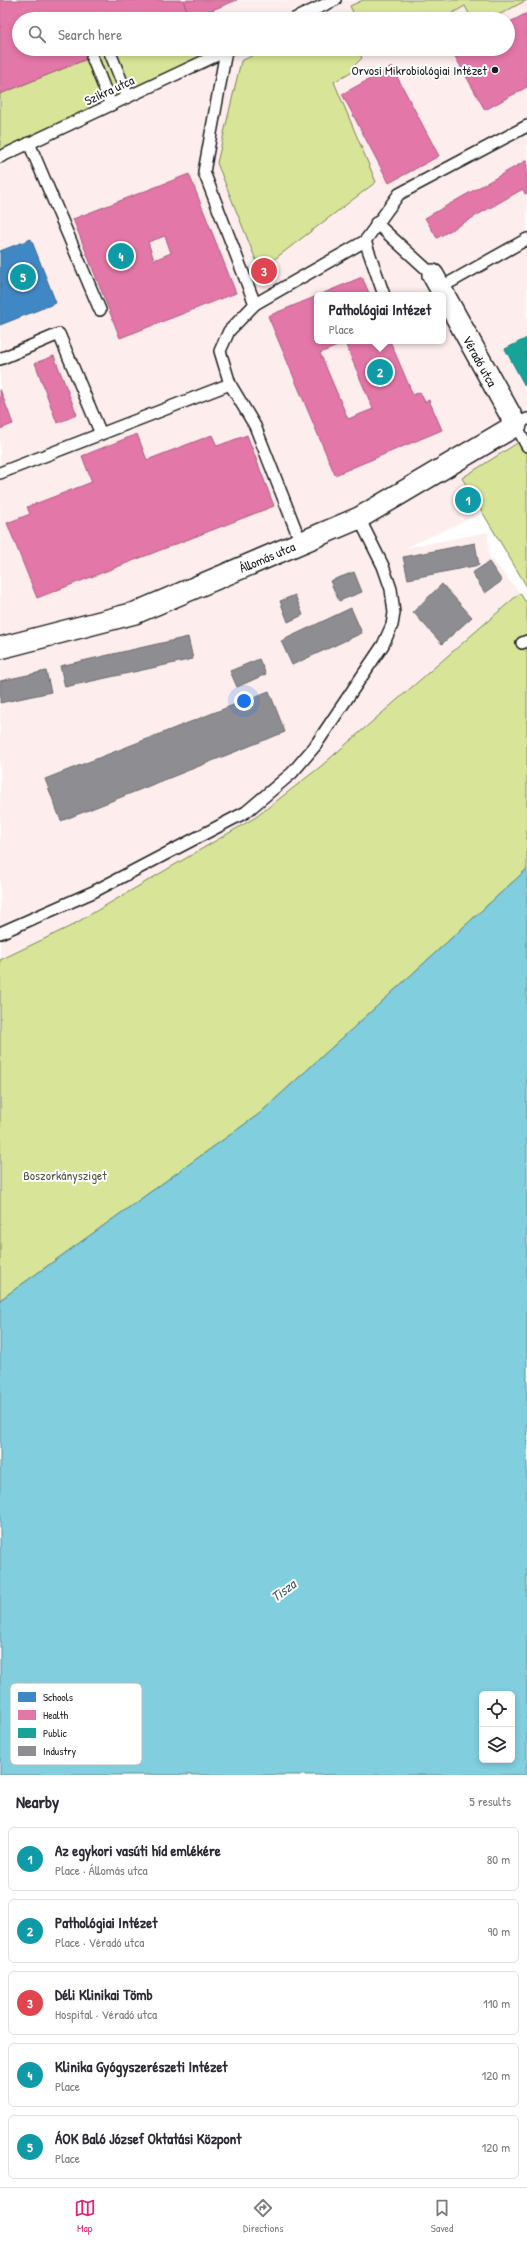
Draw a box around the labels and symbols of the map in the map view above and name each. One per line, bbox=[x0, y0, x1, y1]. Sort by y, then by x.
place label: Orvosi Mikrobiológiai Intézet bbox=[351, 61, 488, 79]
marker: Orvosi Mikrobiológiai Intézet bbox=[490, 65, 500, 75]
street label: Szikra utca bbox=[81, 71, 137, 109]
pin: 4 bbox=[108, 241, 134, 271]
pin: 3 bbox=[251, 256, 277, 286]
pin: 5 bbox=[10, 262, 36, 292]
street label: Véradó utca bbox=[459, 332, 501, 390]
pin: 2 bbox=[367, 357, 393, 387]
pin: 1 bbox=[455, 485, 481, 515]
street label: Állomás utca bbox=[236, 537, 298, 577]
your location bbox=[234, 691, 254, 711]
park label: Boszorkánysziget bbox=[23, 1166, 107, 1184]
water label: Tisza bbox=[267, 1574, 301, 1606]
legend bbox=[10, 1683, 142, 1765]
text: Schools bbox=[43, 1690, 73, 1704]
text: Health bbox=[43, 1708, 69, 1722]
text: Public bbox=[43, 1726, 68, 1740]
text: Industry bbox=[43, 1744, 77, 1758]

